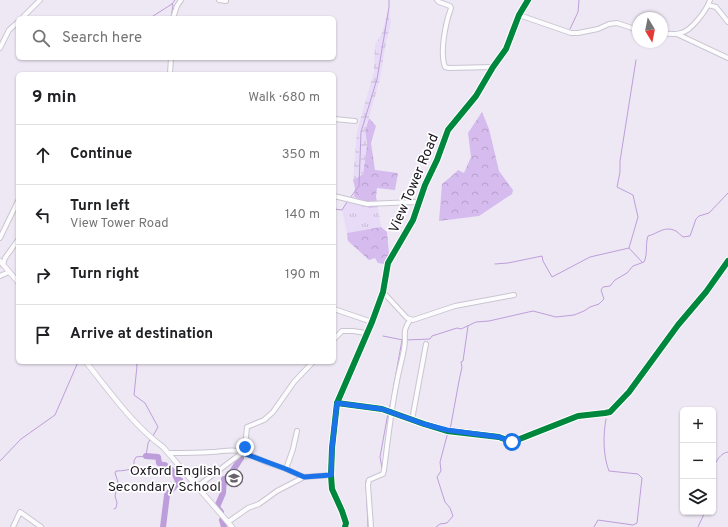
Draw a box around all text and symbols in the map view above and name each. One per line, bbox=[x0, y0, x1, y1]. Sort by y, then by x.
north arrow bbox=[632, 12, 668, 48]
search box bbox=[16, 16, 336, 60]
icon: search bbox=[30, 27, 52, 49]
text: Search here bbox=[62, 29, 142, 48]
text: 9 min bbox=[32, 87, 76, 109]
text: Walk · 680 m bbox=[248, 90, 320, 106]
street label: View Tower Road bbox=[386, 131, 443, 236]
icon: ahead bbox=[32, 144, 54, 166]
text: Continue bbox=[70, 145, 132, 164]
text: 350 m bbox=[282, 147, 320, 163]
text: Turn left bbox=[70, 197, 130, 216]
icon: left bbox=[32, 204, 54, 226]
text: 140 m bbox=[285, 207, 320, 223]
text: View Tower Road bbox=[70, 216, 169, 232]
icon: right bbox=[32, 264, 54, 286]
text: Turn right bbox=[70, 265, 139, 284]
text: 190 m bbox=[285, 267, 320, 283]
icon: arrive bbox=[32, 324, 54, 346]
text: Arrive at destination bbox=[70, 325, 213, 344]
map controls bbox=[680, 407, 716, 515]
button: + bbox=[680, 407, 716, 443]
route start bbox=[503, 433, 521, 451]
route end bbox=[236, 438, 254, 456]
button: − bbox=[680, 443, 716, 479]
place label: Oxford English Secondary School bbox=[108, 463, 221, 496]
school or university icon: Oxford English Secondary School bbox=[224, 468, 244, 488]
button: layers bbox=[680, 479, 716, 515]

